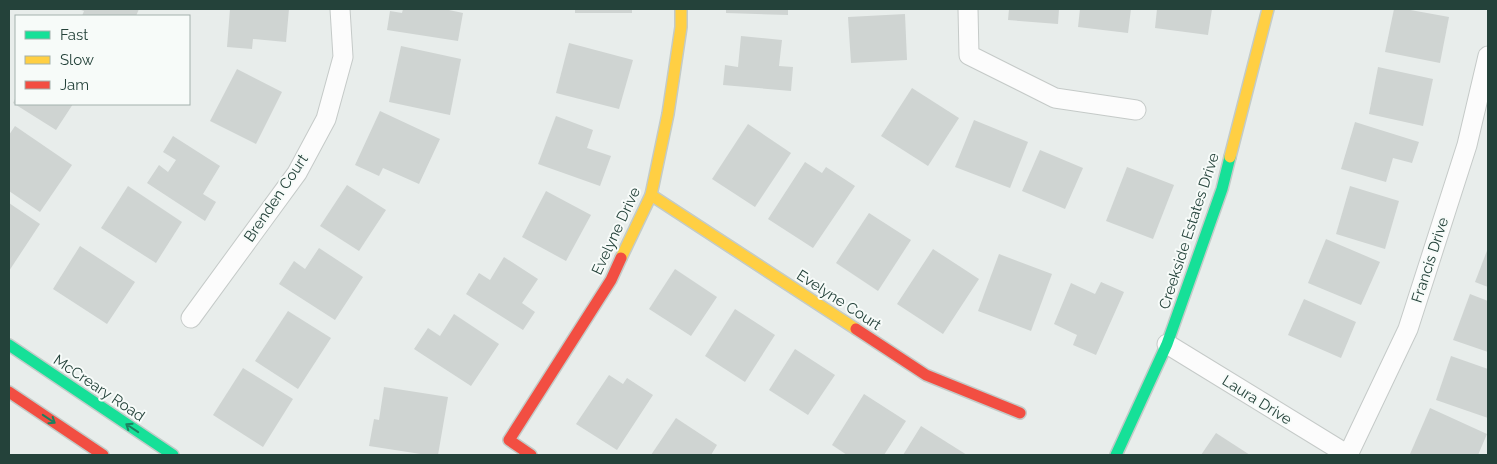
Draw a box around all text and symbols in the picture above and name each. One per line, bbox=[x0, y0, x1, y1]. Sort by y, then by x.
legend bbox=[15, 15, 190, 105]
text: Fast bbox=[60, 26, 88, 44]
text: Slow bbox=[60, 51, 94, 69]
text: Jam bbox=[60, 76, 89, 94]
street label: Creekside Estates Drive bbox=[1155, 150, 1223, 311]
street label: Brenden Court bbox=[240, 151, 312, 245]
street label: Evelyne Drive bbox=[588, 184, 644, 278]
street label: Francis Drive bbox=[1408, 215, 1452, 305]
street label: Evelyne Court bbox=[793, 266, 885, 334]
street label: McCreary Road bbox=[50, 351, 148, 425]
street label: Laura Drive bbox=[1219, 371, 1295, 429]
one-way arrow bbox=[42, 414, 56, 424]
one-way arrow bbox=[126, 423, 140, 433]

